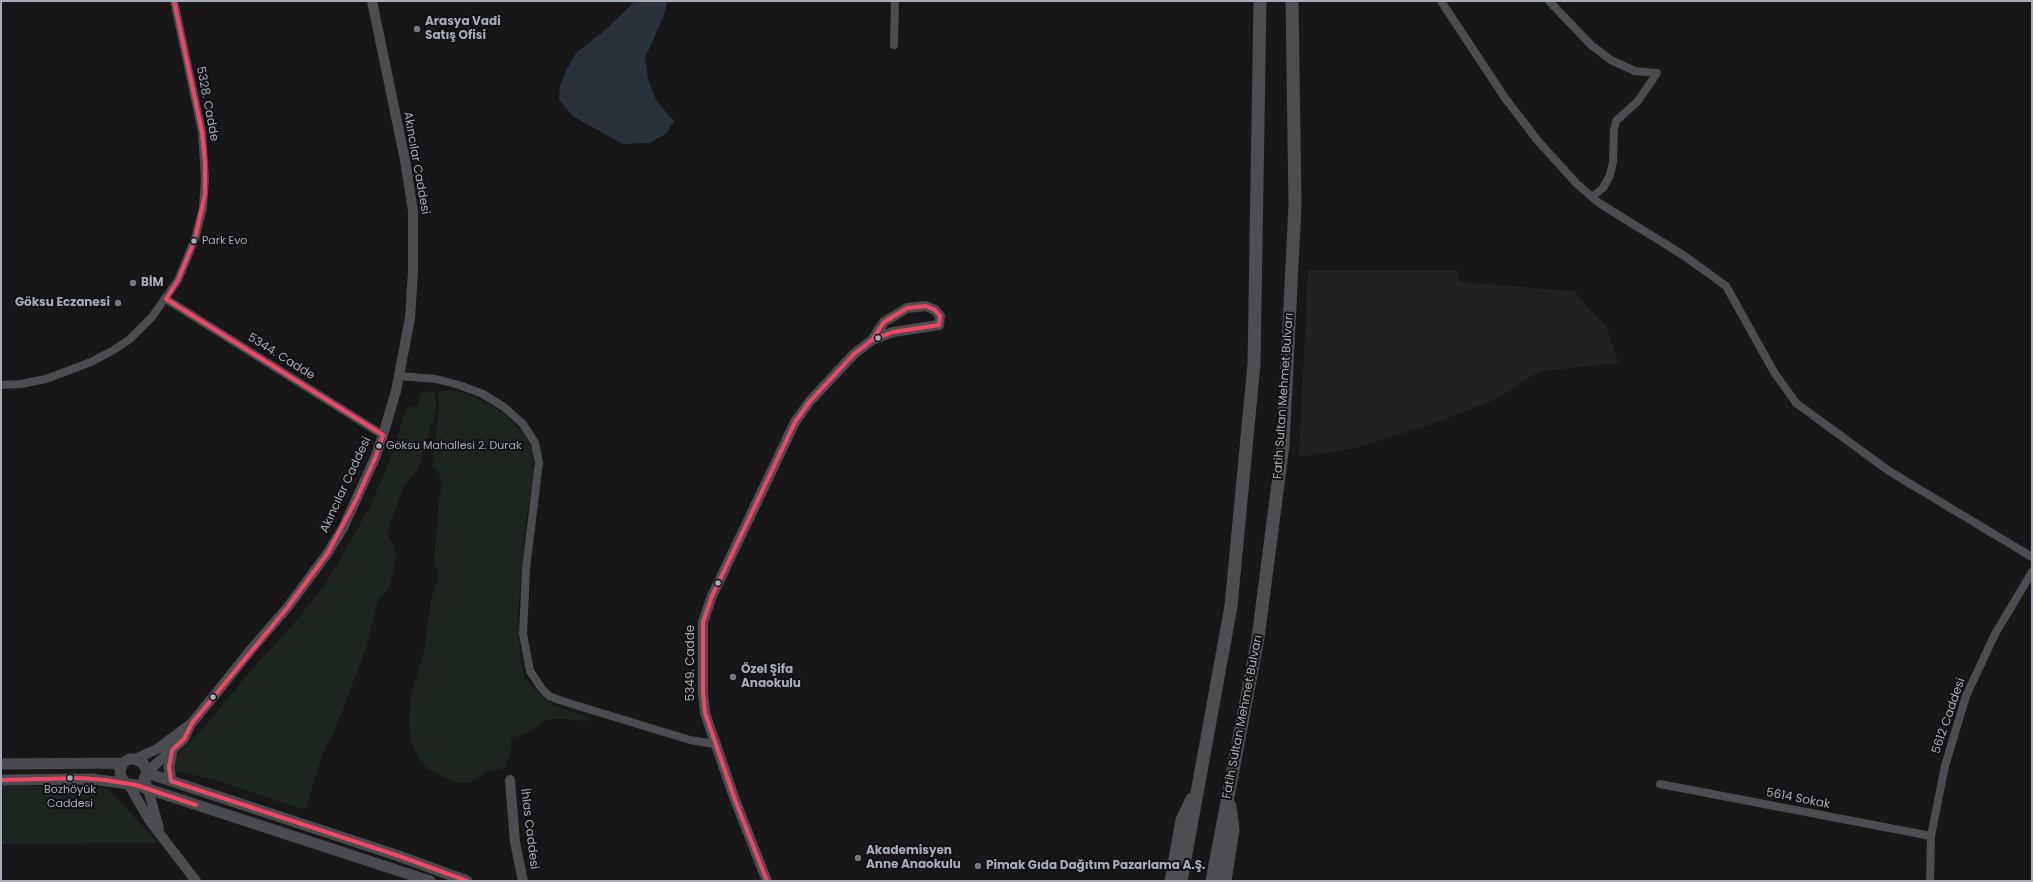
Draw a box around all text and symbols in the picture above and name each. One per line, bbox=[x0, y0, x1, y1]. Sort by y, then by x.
place label: Arasya Vadi Satış Ofisi bbox=[425, 15, 501, 43]
marker: Arasya Vadi Satış Ofisi bbox=[412, 24, 422, 34]
street label: 5328. Cadde bbox=[193, 65, 221, 143]
street label: Akıncılar Caddesi bbox=[400, 110, 432, 216]
place label: Park Evo bbox=[202, 234, 247, 248]
marker: Park Evo bbox=[189, 236, 199, 246]
place label: BİM bbox=[141, 276, 163, 290]
marker: BİM bbox=[128, 278, 138, 288]
place label: Göksu Eczanesi bbox=[15, 296, 110, 310]
marker: Göksu Eczanesi bbox=[113, 298, 123, 308]
street label: Fatih Sultan Mehmet Bulvarı bbox=[1271, 312, 1297, 480]
street label: 5344. Cadde bbox=[245, 331, 317, 383]
unlabelled marker bbox=[873, 333, 883, 343]
street label: Akıncılar Caddesi bbox=[317, 435, 375, 535]
place label: Göksu Mahallesi 2. Durak bbox=[386, 439, 522, 453]
marker: Göksu Mahallesi 2. Durak bbox=[374, 441, 384, 451]
unlabelled marker bbox=[713, 578, 723, 588]
street label: 5349. Cadde bbox=[684, 625, 698, 701]
street label: Fatih Sultan Mehmet Bulvarı bbox=[1220, 634, 1266, 800]
place label: Özel Şifa Anaokulu bbox=[741, 663, 801, 691]
marker: Özel Şifa Anaokulu bbox=[728, 672, 738, 682]
street label: 5612 Caddesi bbox=[1929, 676, 1969, 756]
unlabelled marker bbox=[208, 692, 218, 702]
marker: Bozhöyük Caddesi bbox=[65, 773, 75, 783]
place label: Bozhöyük Caddesi bbox=[44, 783, 96, 809]
street label: 5614 Sokak bbox=[1765, 786, 1831, 812]
street label: İhlas Caddesi bbox=[517, 788, 541, 870]
place label: Akademisyen Anne Anaokulu bbox=[866, 844, 961, 872]
marker: Akademisyen Anne Anaokulu bbox=[853, 853, 863, 863]
place label: Pimak Gıda Dağıtım Pazarlama A.Ş. bbox=[986, 859, 1205, 873]
marker: Pimak Gıda Dağıtım Pazarlama A.Ş. bbox=[973, 861, 983, 871]

